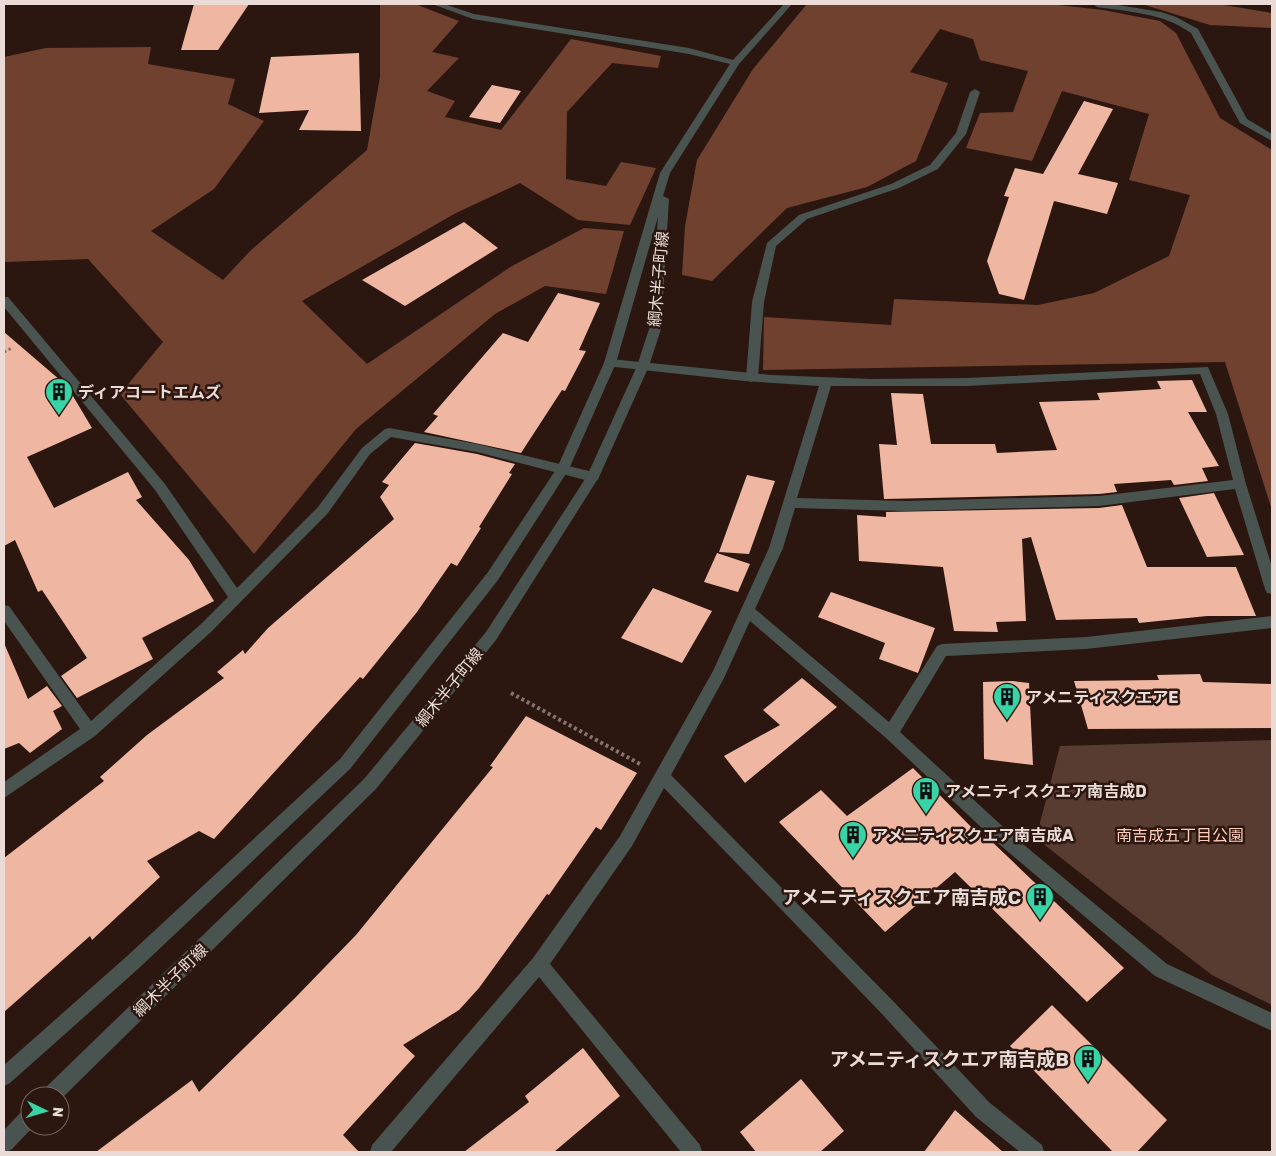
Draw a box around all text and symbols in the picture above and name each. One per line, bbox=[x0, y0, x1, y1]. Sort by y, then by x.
street label: 綱木半子町線 bbox=[645, 230, 672, 328]
building icon: ディアコートエムズ bbox=[44, 377, 74, 416]
place label: ディアコートエムズ bbox=[78, 383, 221, 402]
street label: 綱木半子町線 bbox=[412, 644, 487, 731]
building icon: アメニティスクエアE bbox=[992, 682, 1022, 721]
place label: アメニティスクエアE bbox=[1026, 688, 1178, 707]
building icon: アメニティスクエア南吉成D bbox=[911, 776, 941, 815]
place label: アメニティスクエア南吉成D bbox=[945, 782, 1147, 801]
building icon: アメニティスクエア南吉成A bbox=[838, 820, 868, 859]
place label: アメニティスクエア南吉成A bbox=[872, 826, 1074, 845]
park label: 南吉成五丁目公園 bbox=[1116, 826, 1244, 845]
building icon: アメニティスクエア南吉成C bbox=[1025, 882, 1055, 921]
place label: アメニティスクエア南吉成C bbox=[782, 886, 1021, 909]
street label: 綱木半子町線 bbox=[129, 940, 211, 1021]
building icon: アメニティスクエア南吉成B bbox=[1073, 1044, 1103, 1083]
place label: アメニティスクエア南吉成B bbox=[830, 1048, 1069, 1071]
north arrow bbox=[20, 1086, 70, 1136]
text: N bbox=[49, 1106, 66, 1118]

